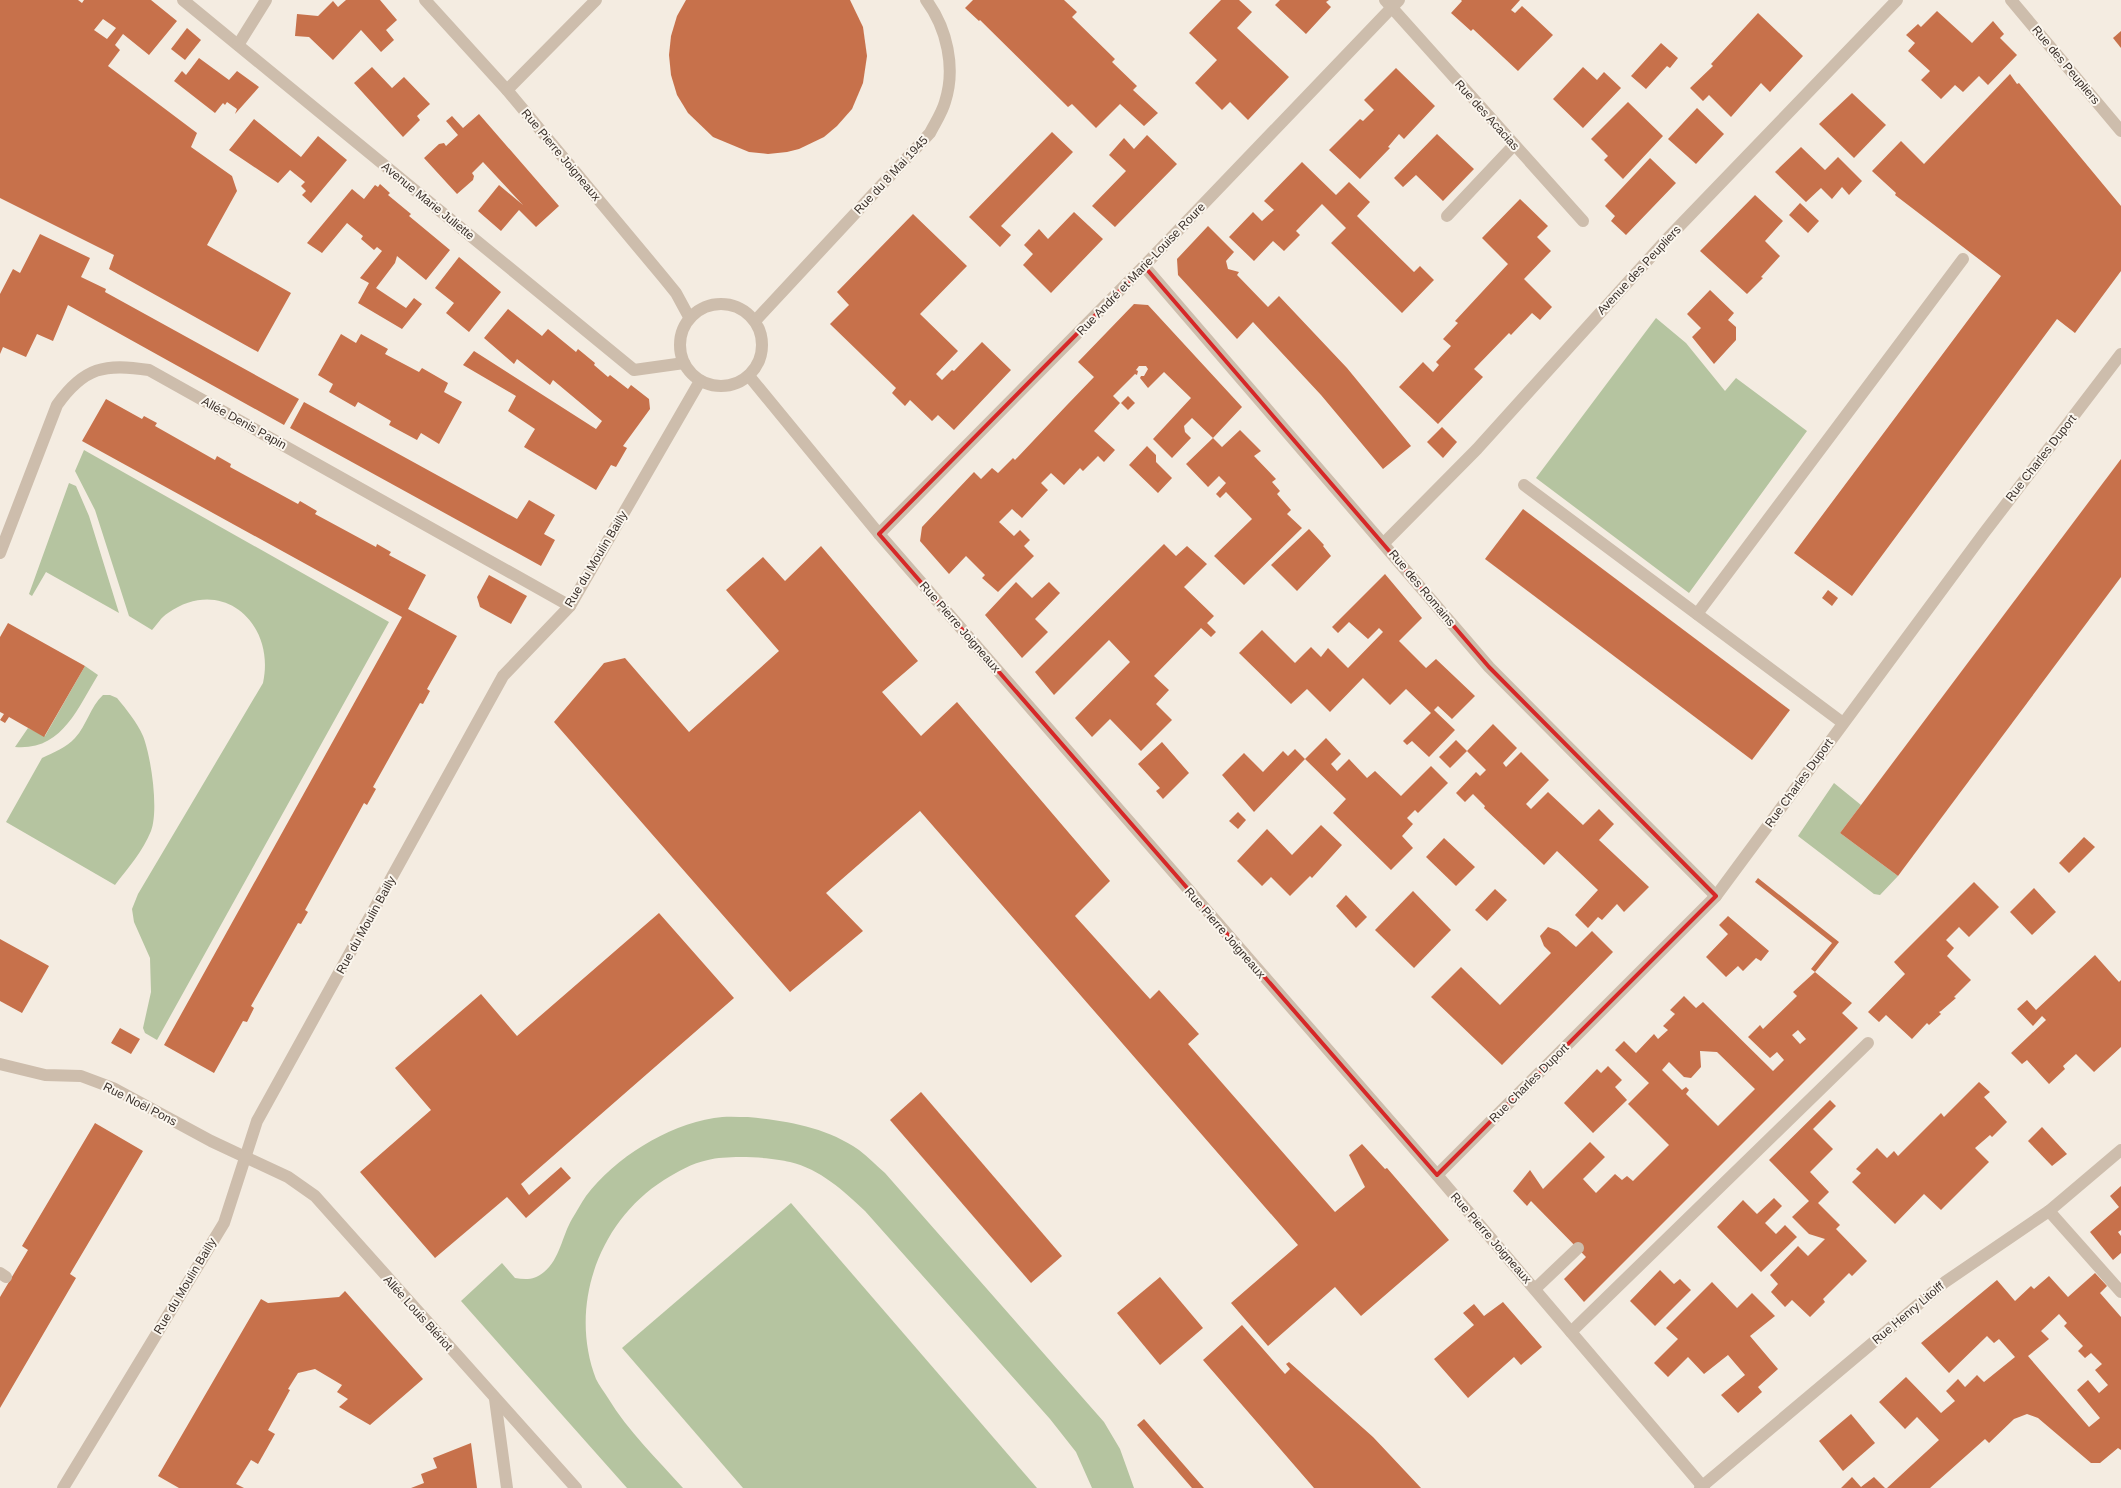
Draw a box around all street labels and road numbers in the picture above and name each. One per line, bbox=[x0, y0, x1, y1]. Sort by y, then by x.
street label: Rue des Peupliers bbox=[2029, 23, 2103, 107]
street label: Rue des Acacias bbox=[1452, 77, 1522, 153]
street label: Rue Pierre Joigneaux bbox=[519, 106, 603, 204]
street label: Rue du 8 Mai 1945 bbox=[851, 133, 931, 217]
street label: Avenue Marie Juliette bbox=[379, 159, 477, 243]
street label: Rue André et Marie-Louise Roure bbox=[1074, 200, 1208, 338]
street label: Avenue des Peupliers bbox=[1594, 223, 1684, 317]
street label: Allée Denis Papin bbox=[199, 394, 289, 452]
street label: Rue Charles Duport bbox=[2003, 411, 2080, 504]
street label: Rue du Moulin Bailly bbox=[562, 509, 630, 609]
street label: Rue des Romains bbox=[1386, 547, 1458, 629]
street label: Rue Pierre Joigneaux bbox=[917, 579, 1003, 675]
street label: Rue Charles Duport bbox=[1762, 735, 1836, 830]
street label: Rue du Moulin Bailly bbox=[333, 874, 399, 976]
street label: Rue Pierre Joigneaux bbox=[1182, 885, 1268, 981]
street label: Rue Charles Duport bbox=[1487, 1040, 1572, 1125]
street label: Rue Noël Pons bbox=[101, 1079, 179, 1129]
street label: Rue Pierre Joigneaux bbox=[1448, 1190, 1534, 1286]
street label: Rue du Moulin Bailly bbox=[151, 1236, 219, 1336]
street label: Allée Louis Blériot bbox=[381, 1273, 456, 1354]
street label: Rue Henry Litolff bbox=[1869, 1279, 1947, 1347]

